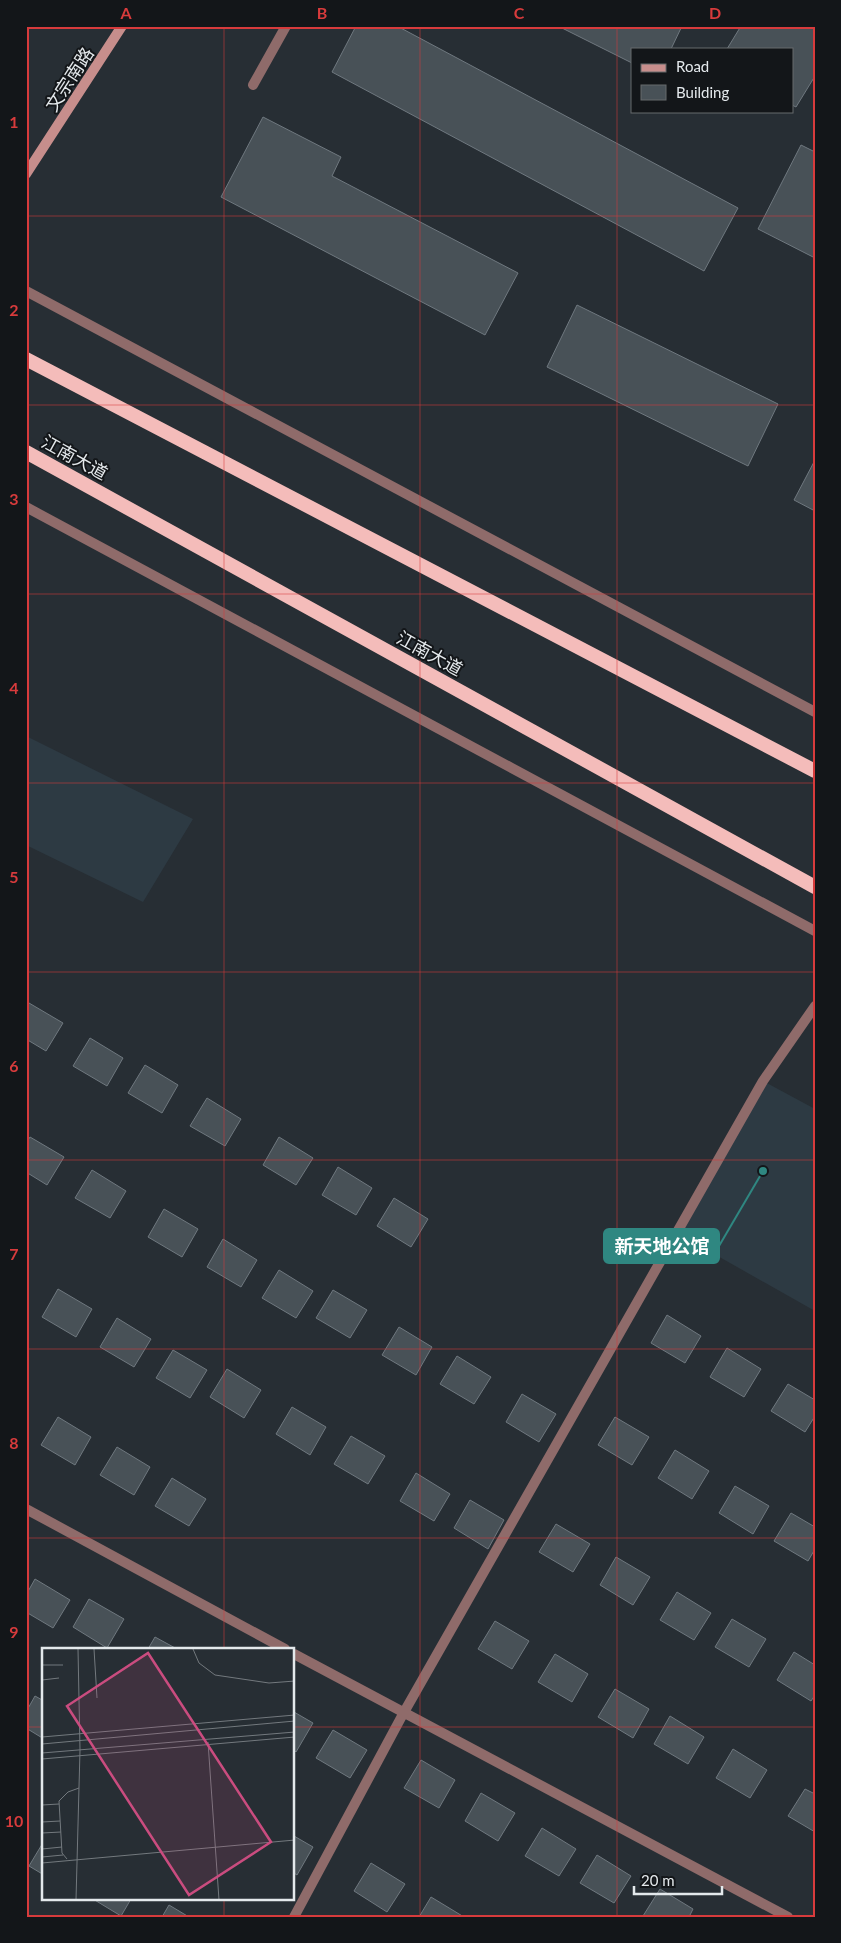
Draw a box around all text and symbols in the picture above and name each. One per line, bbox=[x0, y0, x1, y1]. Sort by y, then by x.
text: A bbox=[119, 3, 132, 22]
text: B bbox=[317, 3, 327, 22]
text: C bbox=[514, 3, 525, 22]
text: D bbox=[709, 3, 721, 22]
street label: 文宗南路 bbox=[40, 43, 98, 115]
legend bbox=[631, 48, 794, 112]
text: Road bbox=[676, 57, 709, 75]
text: Building bbox=[676, 83, 729, 101]
text: 1 bbox=[9, 112, 19, 131]
text: 2 bbox=[9, 300, 19, 319]
street label: 江南大道 bbox=[38, 430, 112, 484]
text: 3 bbox=[9, 489, 19, 508]
street label: 江南大道 bbox=[393, 626, 467, 680]
text: 4 bbox=[9, 678, 19, 697]
text: 5 bbox=[9, 867, 19, 886]
text: 6 bbox=[9, 1056, 19, 1075]
callout: 新天地公馆 bbox=[604, 1229, 719, 1263]
text: 新天地公馆 bbox=[614, 1234, 710, 1257]
text: 7 bbox=[9, 1244, 19, 1263]
text: 8 bbox=[9, 1433, 19, 1452]
text: 9 bbox=[9, 1622, 19, 1641]
inset map bbox=[42, 1648, 295, 1900]
text: 10 bbox=[5, 1811, 23, 1830]
scale bar bbox=[634, 1863, 721, 1895]
text: 20 m bbox=[641, 1871, 675, 1889]

